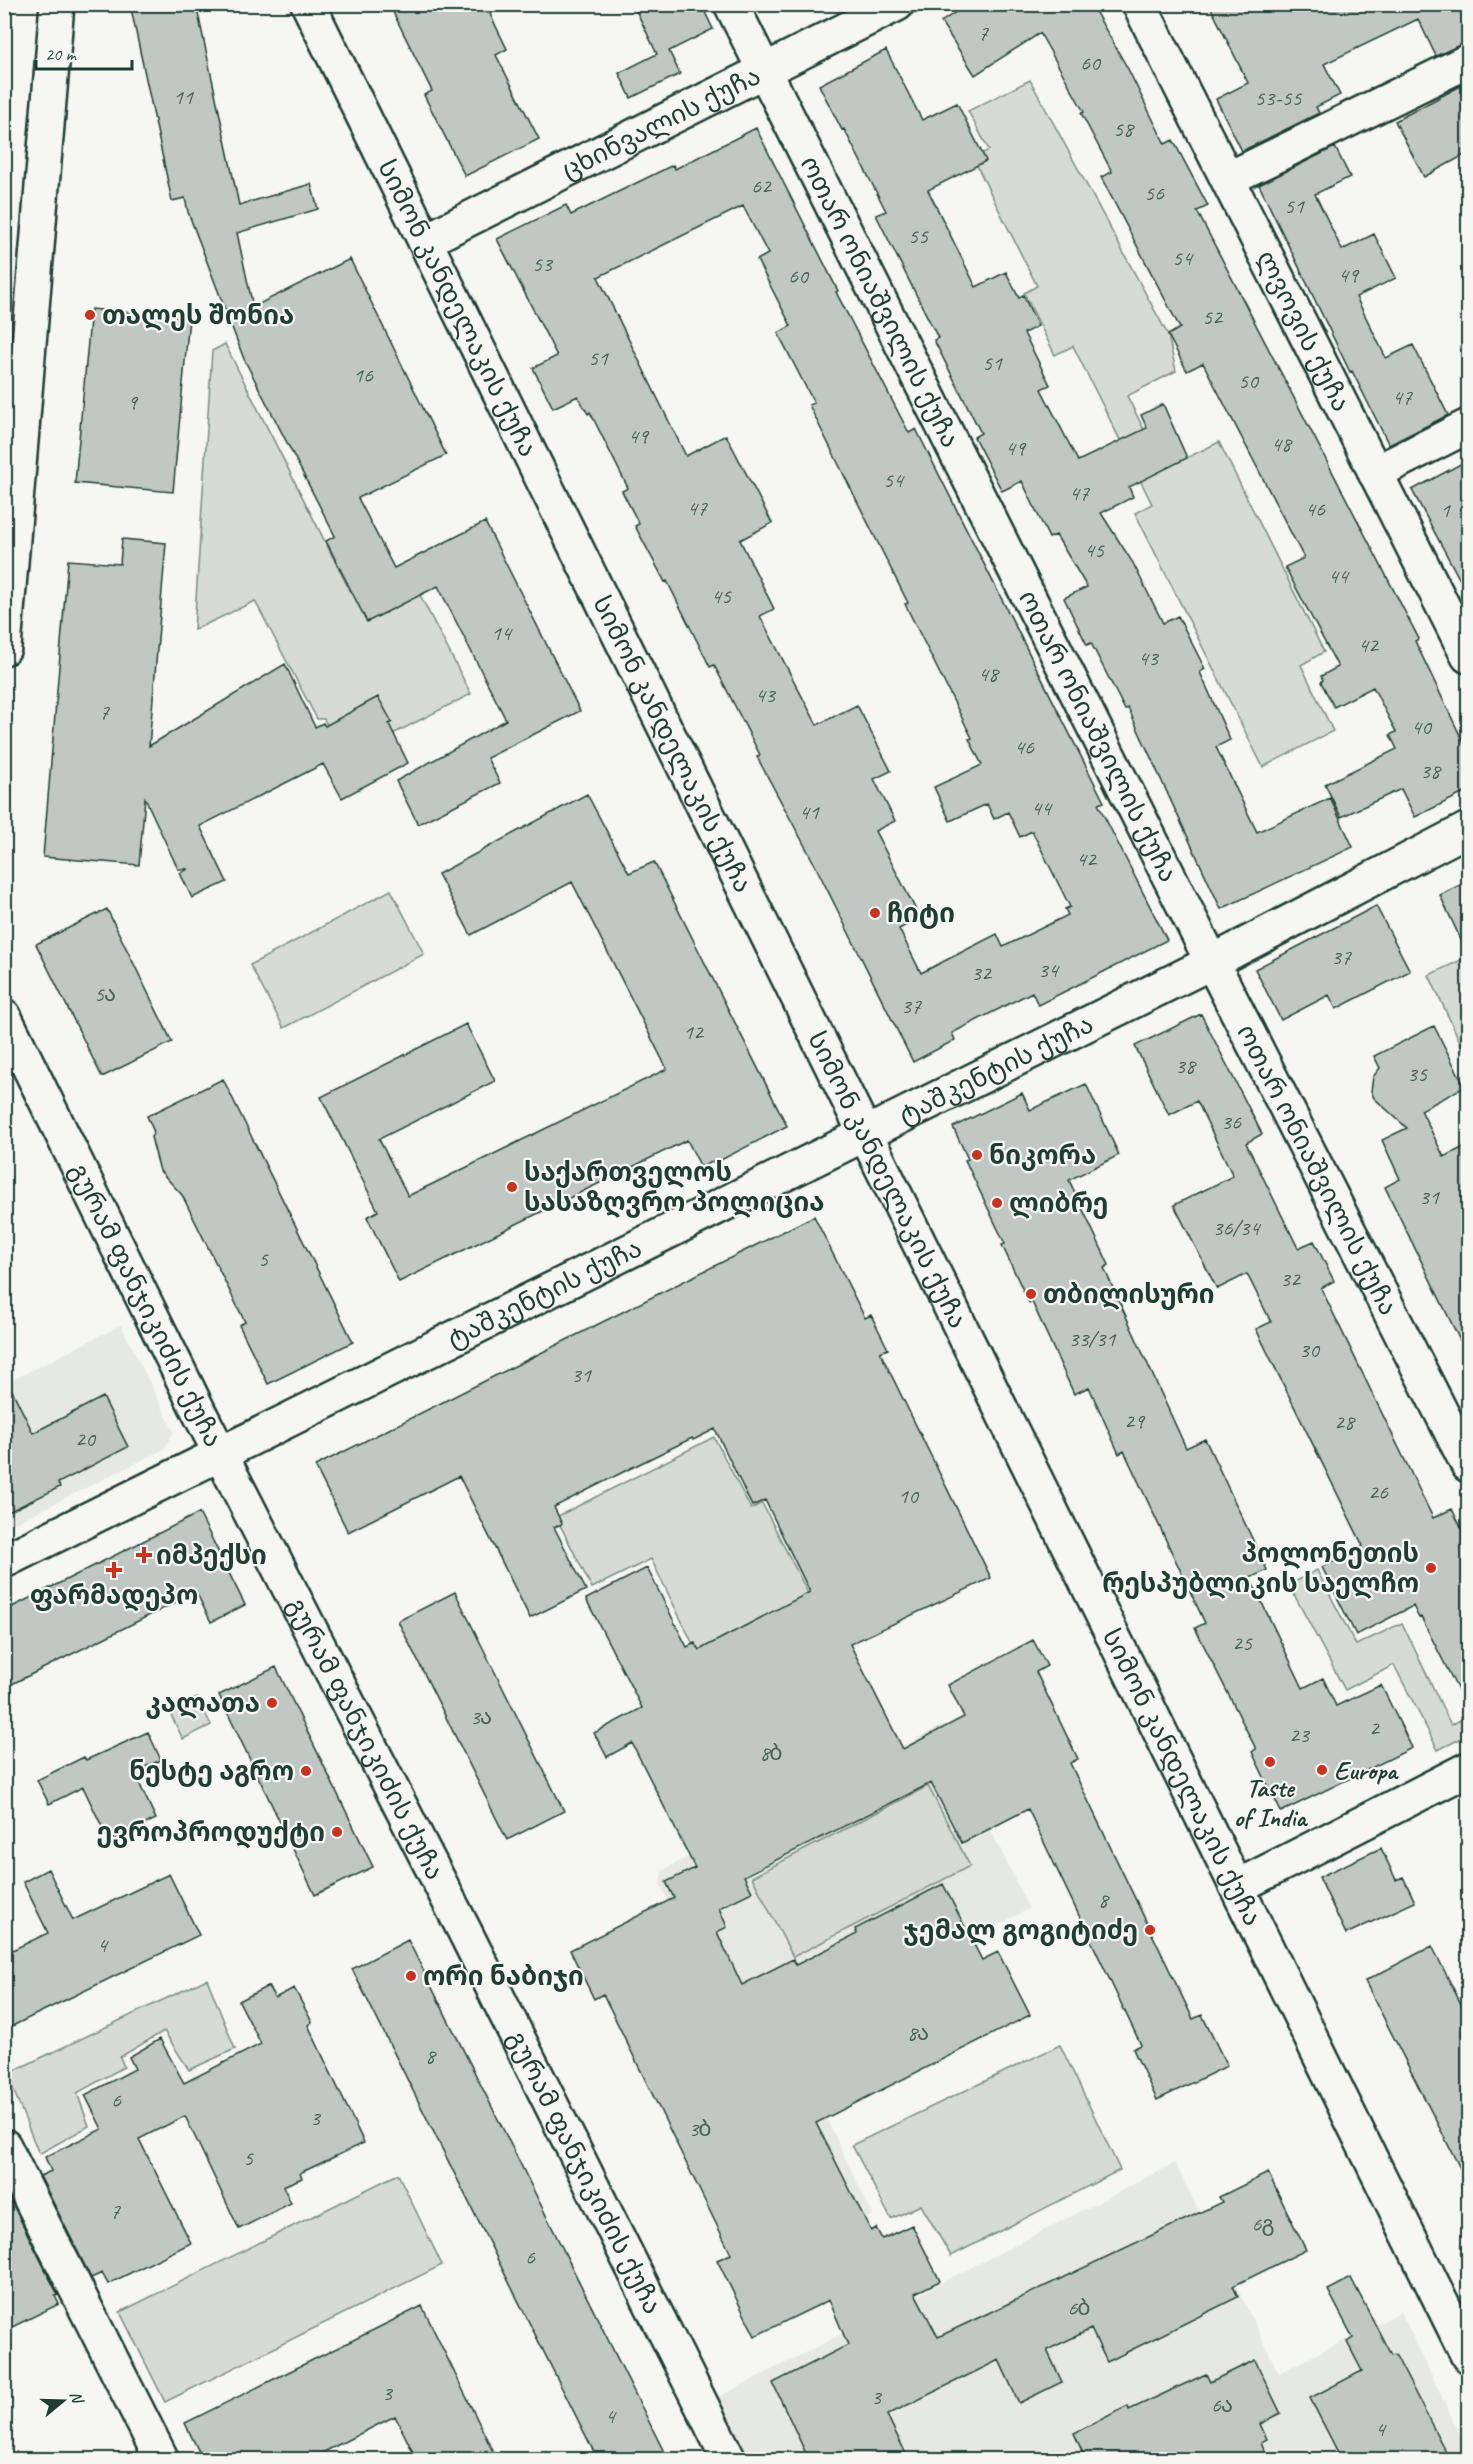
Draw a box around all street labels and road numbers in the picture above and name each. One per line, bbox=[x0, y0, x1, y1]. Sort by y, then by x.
street label: ცხინვალის ქუჩა bbox=[556, 59, 766, 187]
street label: ოთარ ონიაშვილის ქუჩა bbox=[793, 150, 967, 453]
street label: სიმონ კანდელაკის ქუჩა bbox=[370, 154, 545, 462]
street label: ლვოვის ქუჩა bbox=[1249, 245, 1358, 417]
street label: ოთარ ონიაშვილის ქუჩა bbox=[1011, 585, 1185, 888]
street label: სიმონ კანდელაკის ქუჩა bbox=[585, 590, 760, 898]
street label: ტაშკენტის ქუჩა bbox=[893, 1008, 1099, 1132]
street label: ოთარ ონიაშვილის ქუჩა bbox=[1229, 1019, 1405, 1321]
street label: სიმონ კანდელაკის ქუჩა bbox=[800, 1026, 975, 1334]
street label: გურამ ფანჯიკიძის ქუჩა bbox=[62, 1157, 230, 1453]
street label: ტაშკენტის ქუჩა bbox=[442, 1231, 647, 1356]
street label: გურამ ფანჯიკიძის ქუჩა bbox=[280, 1592, 451, 1885]
street label: სიმონ კანდელაკის ქუჩა bbox=[1095, 1623, 1269, 1931]
street label: გურამ ფანჯიკიძის ქუჩა bbox=[500, 2025, 669, 2320]

